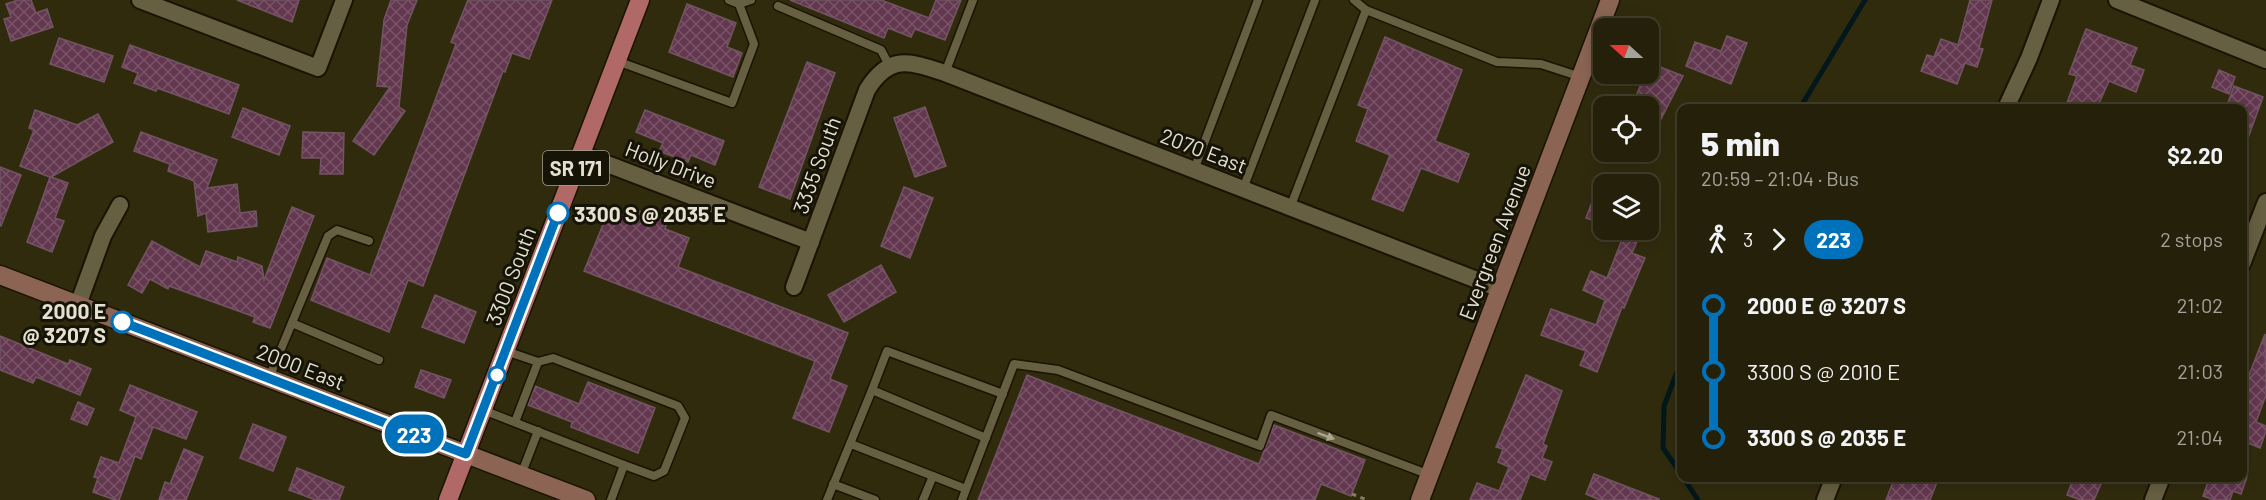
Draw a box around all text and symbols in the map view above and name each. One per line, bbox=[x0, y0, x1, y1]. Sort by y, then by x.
north arrow bbox=[1593, 18, 1659, 84]
map controls bbox=[1593, 18, 1659, 240]
button: locate bbox=[1593, 96, 1659, 162]
street label: 3335 South bbox=[787, 113, 845, 217]
street label: 2070 East bbox=[1157, 122, 1251, 178]
text: 5 min bbox=[1701, 123, 1780, 163]
street label: Holly Drive bbox=[622, 135, 720, 193]
text: $2.20 bbox=[2167, 142, 2223, 168]
road number: SR 171 bbox=[543, 151, 609, 185]
street label: Evergreen Avenue bbox=[1453, 161, 1535, 323]
text: 20:59 – 21:04 · Bus bbox=[1701, 166, 1859, 190]
button: layers bbox=[1593, 174, 1659, 240]
place label: 3300 S @ 2035 E bbox=[574, 201, 726, 226]
marker: 3300 S @ 2035 E bbox=[547, 202, 569, 224]
street label: 3300 South bbox=[480, 223, 540, 329]
icon: walk bbox=[1701, 223, 1734, 256]
icon: forward bbox=[1762, 223, 1795, 256]
text: 3 bbox=[1743, 227, 1753, 251]
text: 223 bbox=[1816, 227, 1851, 252]
text: 2 stops bbox=[2160, 227, 2223, 251]
text: 2000 E @ 3207 S bbox=[1747, 292, 1906, 318]
text: 21:02 bbox=[2177, 293, 2223, 317]
place label: 2000 E @ 3207 S bbox=[22, 298, 106, 347]
marker: 2000 E @ 3207 S bbox=[111, 311, 133, 333]
street label: 2000 East bbox=[253, 338, 349, 394]
text: 3300 S @ 2010 E bbox=[1747, 358, 1900, 384]
text: 21:03 bbox=[2177, 359, 2223, 383]
unlabelled marker bbox=[488, 366, 506, 384]
line badge: 223 bbox=[380, 414, 448, 454]
text: 223 bbox=[397, 422, 431, 447]
text: 3300 S @ 2035 E bbox=[1747, 424, 1906, 450]
text: 21:04 bbox=[2176, 425, 2223, 449]
one-way arrow bbox=[1317, 432, 1335, 441]

